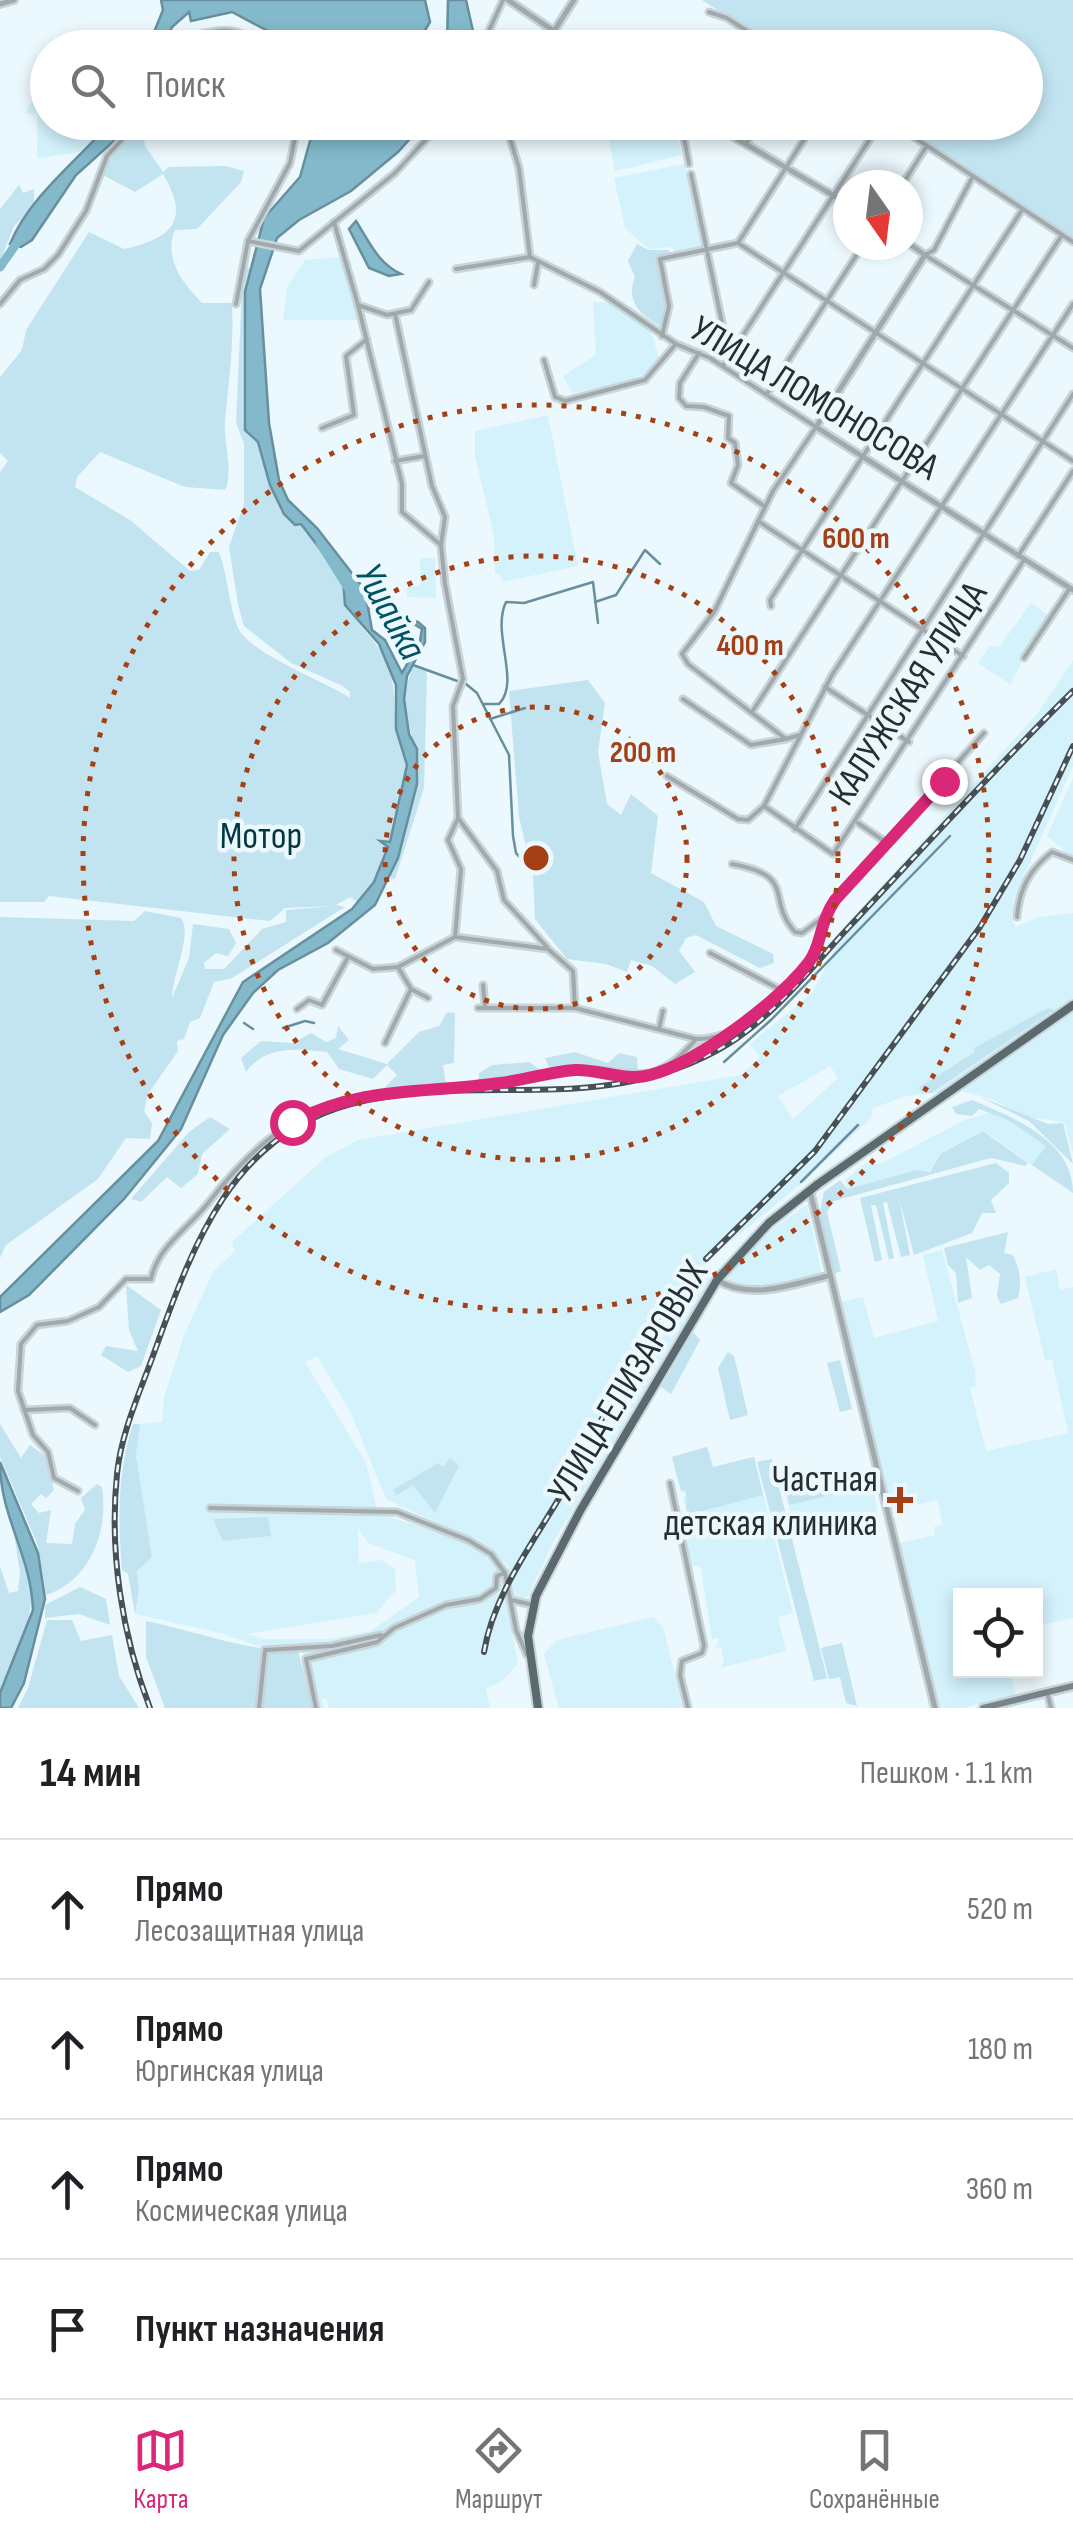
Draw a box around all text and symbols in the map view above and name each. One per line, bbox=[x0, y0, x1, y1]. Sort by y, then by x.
search box bbox=[30, 30, 1043, 140]
icon: search bbox=[65, 58, 120, 113]
text: Поиск bbox=[145, 63, 225, 108]
north arrow bbox=[833, 170, 923, 260]
street label: УЛИЦА ЛОМОНОСОВА bbox=[682, 307, 947, 490]
text: 600 m bbox=[822, 521, 890, 557]
water label: Ушайка bbox=[344, 555, 436, 669]
street label: КАЛУЖСКАЯ УЛИЦА bbox=[819, 573, 997, 814]
text: 400 m bbox=[716, 628, 784, 664]
text: 200 m bbox=[610, 735, 676, 771]
route end bbox=[922, 759, 968, 805]
park label: Мотор bbox=[220, 814, 302, 859]
centre of rings bbox=[518, 840, 554, 876]
route start bbox=[270, 1100, 316, 1146]
street label: УЛИЦА ЕЛИЗАРОВЫХ bbox=[539, 1253, 718, 1510]
place label: Частная детская клиника bbox=[664, 1457, 878, 1546]
marker: Частная детская клиника bbox=[887, 1487, 913, 1513]
map controls bbox=[953, 1588, 1043, 1678]
button: locate bbox=[953, 1588, 1043, 1678]
text: 14 мин bbox=[40, 1748, 141, 1799]
text: Пешком · 1.1 km bbox=[860, 1754, 1033, 1793]
text: Прямо bbox=[135, 1867, 224, 1912]
icon: ahead bbox=[40, 1882, 95, 1937]
text: 520 m bbox=[967, 1890, 1033, 1929]
text: Лесозащитная улица bbox=[135, 1912, 364, 1951]
text: Прямо bbox=[135, 2007, 224, 2052]
icon: ahead bbox=[40, 2022, 95, 2077]
text: 180 m bbox=[968, 2030, 1033, 2069]
text: Юргинская улица bbox=[135, 2052, 324, 2091]
text: Прямо bbox=[135, 2147, 224, 2192]
icon: ahead bbox=[40, 2162, 95, 2217]
text: 360 m bbox=[966, 2170, 1033, 2209]
text: Космическая улица bbox=[135, 2192, 348, 2231]
icon: arrive bbox=[40, 2302, 95, 2357]
text: Пункт назначения bbox=[135, 2307, 384, 2352]
tab: Карта bbox=[133, 2423, 188, 2516]
tab: Маршрут bbox=[455, 2423, 543, 2516]
tab: Сохранённые bbox=[809, 2423, 940, 2516]

